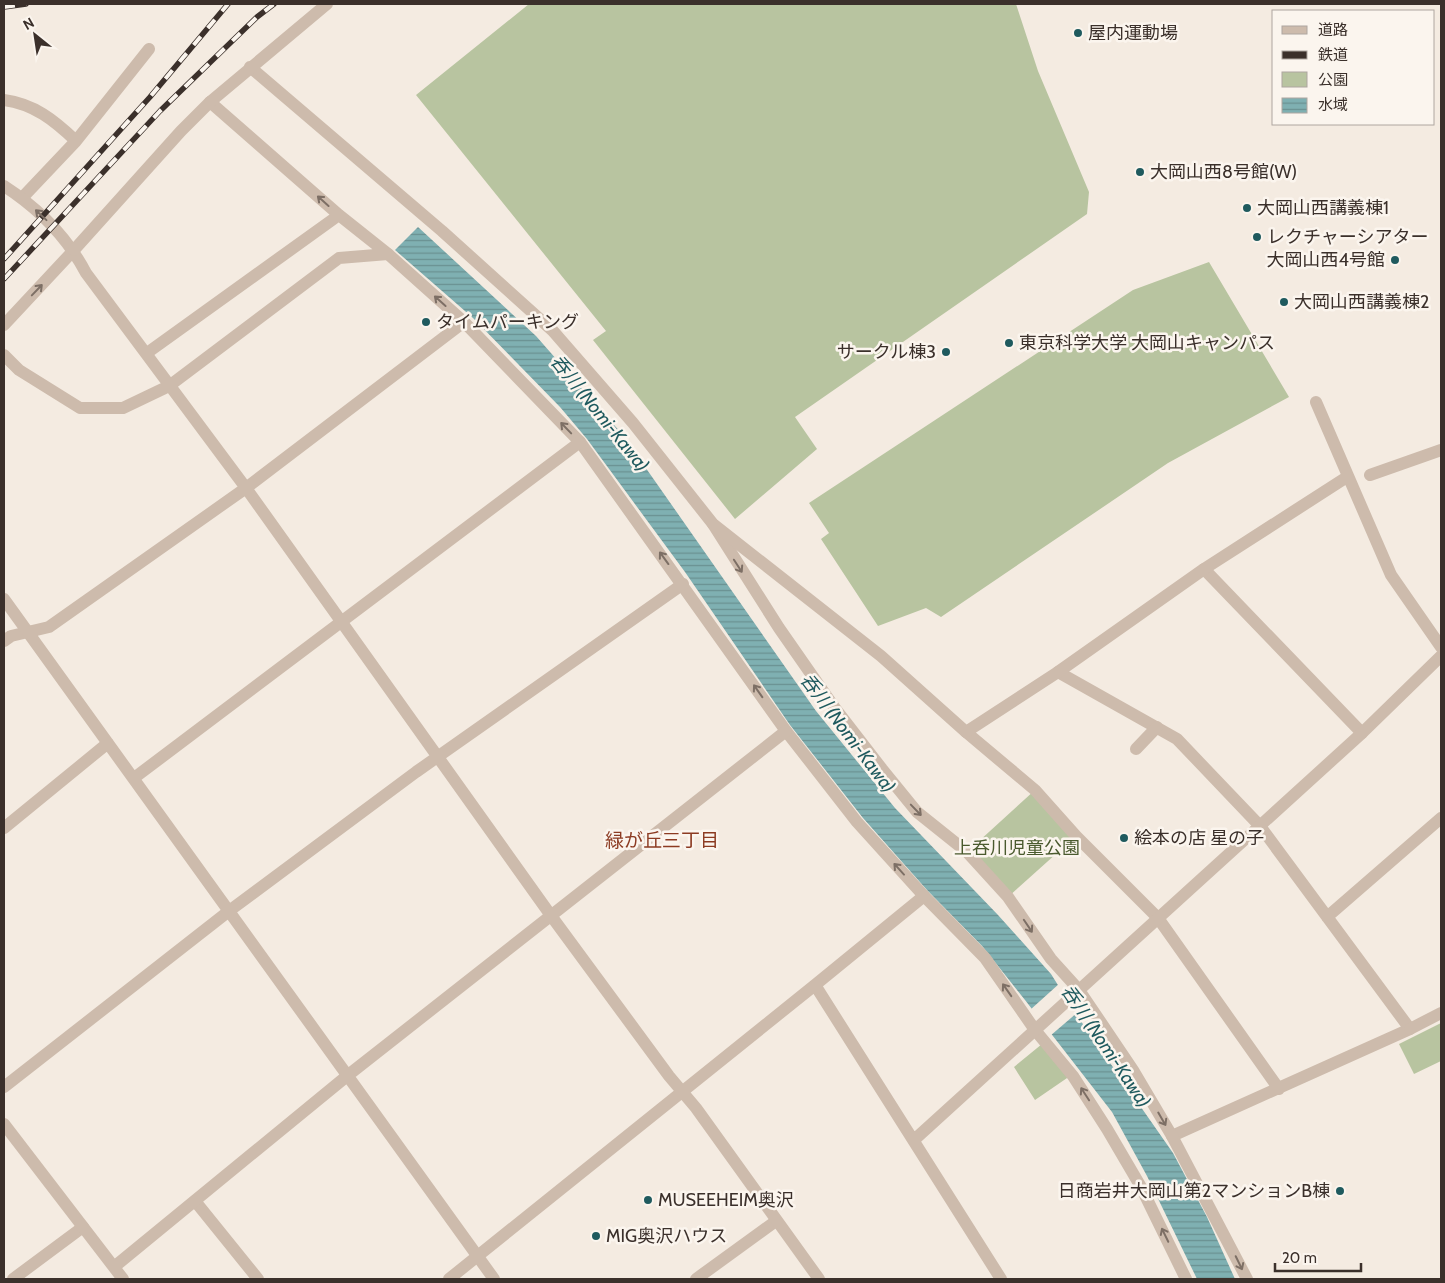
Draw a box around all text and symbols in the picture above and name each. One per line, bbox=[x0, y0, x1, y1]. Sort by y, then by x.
north arrow bbox=[10, 10, 60, 60]
legend bbox=[1272, 10, 1435, 125]
text: N bbox=[20, 13, 37, 34]
text: 道路 bbox=[1318, 21, 1348, 39]
place label: 屋内運動場 bbox=[1088, 22, 1178, 44]
marker: 屋内運動場 bbox=[1072, 27, 1084, 39]
text: 鉄道 bbox=[1318, 46, 1348, 64]
text: 公園 bbox=[1318, 71, 1348, 89]
text: 水域 bbox=[1318, 96, 1348, 114]
place label: 大岡山西8号館(W) bbox=[1150, 161, 1297, 183]
marker: 大岡山西8号館(W) bbox=[1134, 166, 1146, 178]
one-way arrow bbox=[317, 195, 330, 207]
place label: 大岡山西講義棟1 bbox=[1257, 197, 1389, 219]
marker: 大岡山西講義棟1 bbox=[1241, 202, 1253, 214]
one-way arrow bbox=[35, 209, 47, 221]
place label: レクチャーシアター bbox=[1267, 226, 1428, 248]
marker: レクチャーシアター bbox=[1251, 231, 1263, 243]
place label: 大岡山西4号館 bbox=[1267, 249, 1385, 271]
marker: 大岡山西4号館 bbox=[1389, 254, 1401, 266]
one-way arrow bbox=[31, 283, 43, 296]
place label: 大岡山西講義棟2 bbox=[1294, 291, 1429, 313]
one-way arrow bbox=[433, 295, 446, 306]
marker: 大岡山西講義棟2 bbox=[1278, 296, 1290, 308]
place label: タイムパーキング bbox=[436, 311, 579, 333]
marker: タイムパーキング bbox=[420, 316, 432, 328]
place label: 東京科学大学 大岡山キャンパス bbox=[1019, 332, 1275, 354]
marker: 東京科学大学 大岡山キャンパス bbox=[1003, 337, 1015, 349]
place label: サークル棟3 bbox=[837, 341, 936, 363]
marker: サークル棟3 bbox=[940, 346, 952, 358]
water label: 呑川 (Nomi-Kawa) bbox=[546, 350, 654, 476]
one-way arrow bbox=[561, 423, 573, 435]
one-way arrow bbox=[659, 551, 669, 565]
one-way arrow bbox=[734, 558, 744, 572]
water label: 呑川 (Nomi-Kawa) bbox=[796, 669, 900, 797]
one-way arrow bbox=[753, 684, 763, 698]
one-way arrow bbox=[910, 804, 922, 816]
place label: 絵本の店 星の子 bbox=[1134, 827, 1264, 849]
district label: 緑が丘三丁目 bbox=[605, 829, 719, 852]
marker: 絵本の店 星の子 bbox=[1118, 832, 1130, 844]
park label: 上呑川児童公園 bbox=[954, 837, 1080, 859]
one-way arrow bbox=[893, 862, 905, 875]
one-way arrow bbox=[1023, 919, 1034, 933]
water label: 呑川 (Nomi-Kawa) bbox=[1056, 980, 1156, 1112]
one-way arrow bbox=[1002, 983, 1012, 997]
one-way arrow bbox=[1080, 1087, 1090, 1101]
one-way arrow bbox=[1157, 1112, 1167, 1127]
place label: 日商岩井大岡山第2マンションB棟 bbox=[1058, 1180, 1330, 1202]
marker: 日商岩井大岡山第2マンションB棟 bbox=[1334, 1185, 1346, 1197]
place label: MUSEEHEIM奥沢 bbox=[658, 1189, 794, 1211]
marker: MUSEEHEIM奥沢 bbox=[642, 1194, 654, 1206]
place label: MIG奥沢ハウス bbox=[606, 1225, 727, 1247]
one-way arrow bbox=[1160, 1228, 1169, 1243]
marker: MIG奥沢ハウス bbox=[590, 1230, 602, 1242]
scale bar bbox=[1275, 1240, 1361, 1272]
text: 20 m bbox=[1282, 1249, 1317, 1267]
one-way arrow bbox=[1234, 1255, 1244, 1270]

